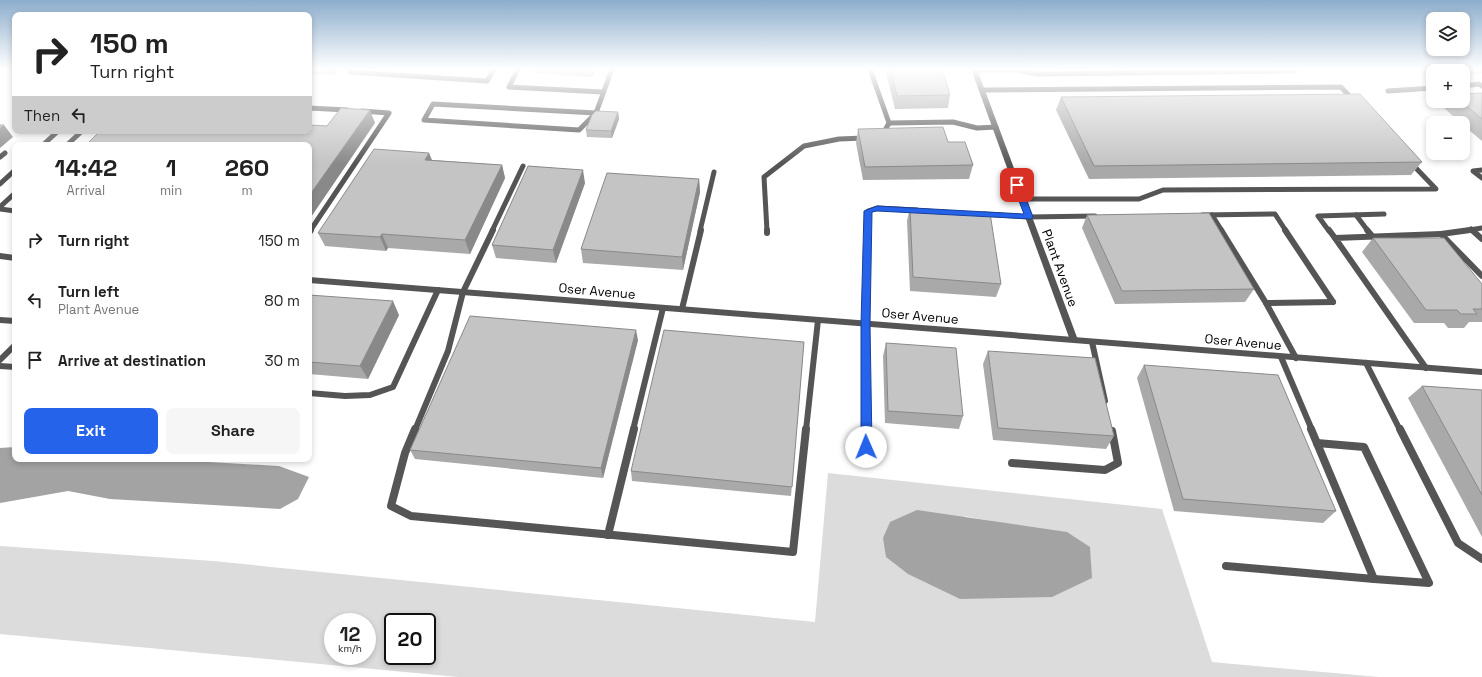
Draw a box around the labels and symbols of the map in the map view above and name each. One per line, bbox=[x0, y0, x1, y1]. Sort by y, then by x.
pin bbox=[1000, 168, 1034, 202]
street label: Plant Avenue bbox=[1038, 227, 1082, 309]
street label: Oser Avenue bbox=[558, 279, 636, 303]
street label: Oser Avenue bbox=[881, 304, 959, 328]
street label: Oser Avenue bbox=[1204, 330, 1282, 354]
position arrow bbox=[845, 426, 887, 468]
speed limit sign: 20 bbox=[384, 613, 436, 665]

